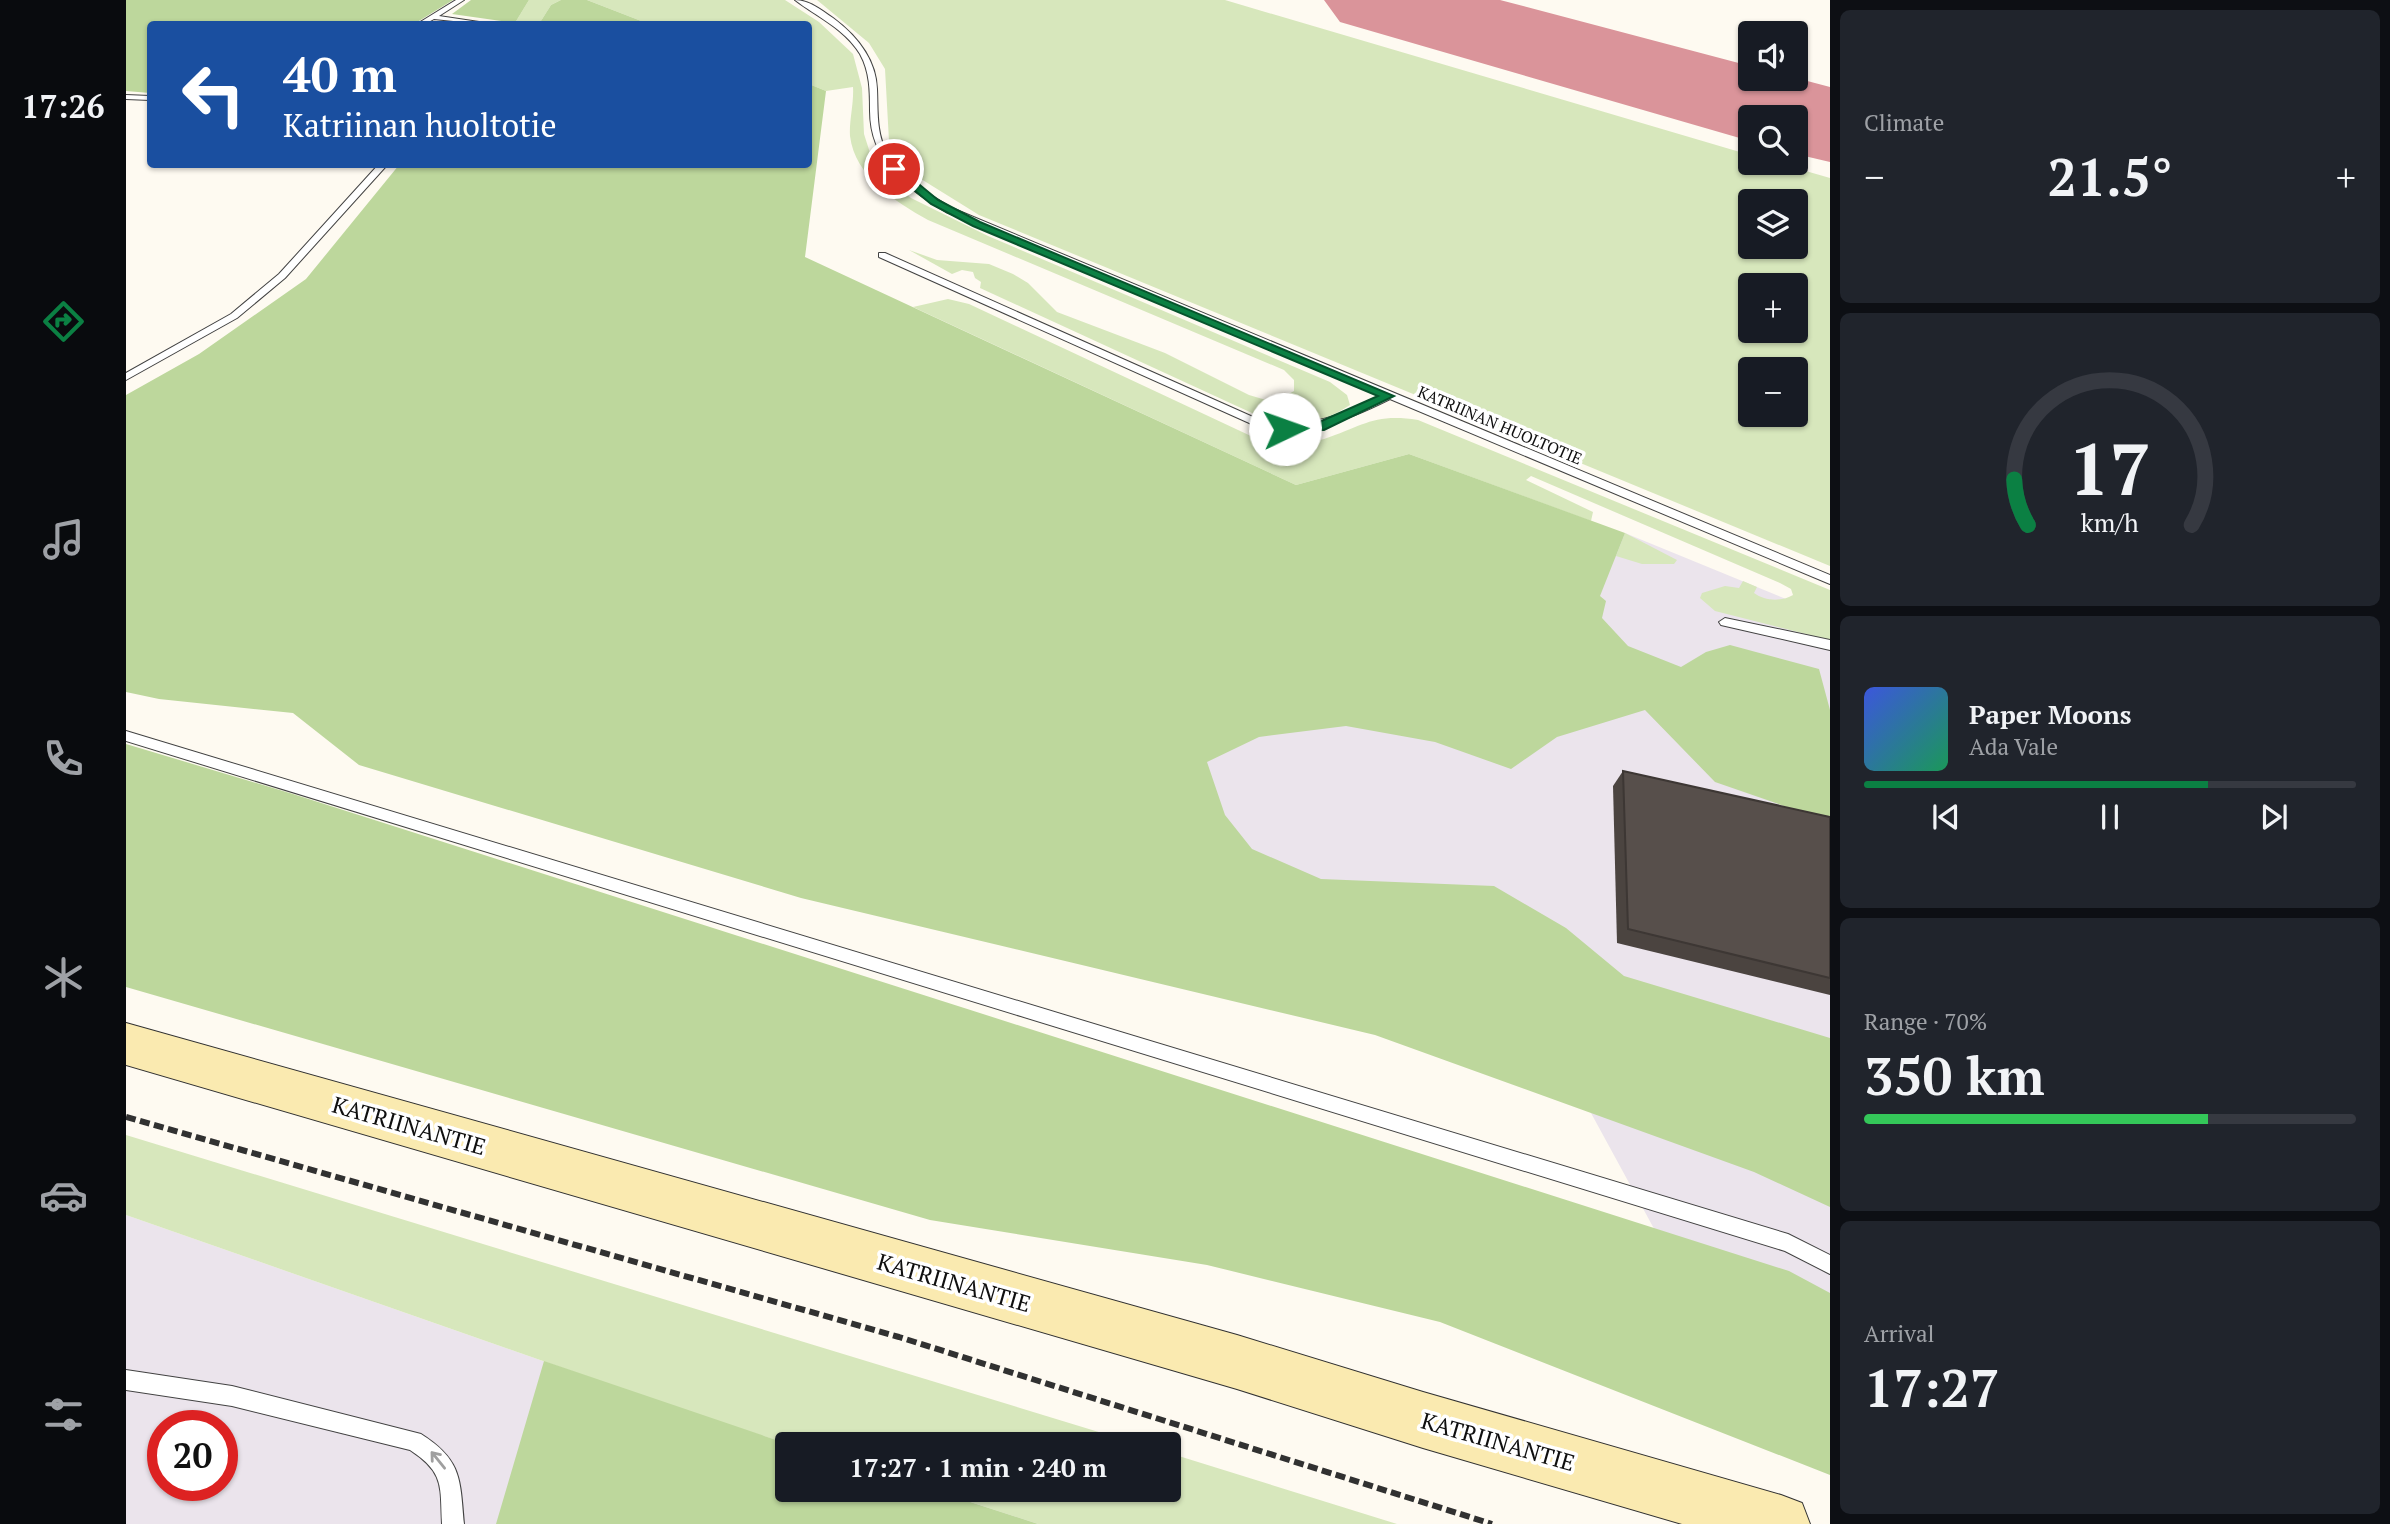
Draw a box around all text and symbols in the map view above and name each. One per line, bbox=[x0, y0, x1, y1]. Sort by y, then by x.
map controls bbox=[1738, 21, 1808, 427]
button: sound bbox=[1738, 21, 1808, 91]
text: 40 m bbox=[283, 41, 397, 106]
icon: left bbox=[168, 49, 259, 140]
text: 17:26 bbox=[21, 85, 105, 127]
text: Katriinan huoltotie bbox=[283, 104, 557, 146]
button: search bbox=[1738, 105, 1808, 175]
text: Climate bbox=[1864, 107, 1944, 138]
pin bbox=[864, 139, 924, 199]
text: 21.5° bbox=[2047, 142, 2173, 211]
icon: arrive bbox=[875, 150, 913, 188]
text: − bbox=[1864, 152, 1884, 202]
text: + bbox=[2336, 152, 2356, 202]
button: layers bbox=[1738, 189, 1808, 259]
button: + bbox=[1738, 273, 1808, 343]
icon: directions bbox=[39, 297, 88, 346]
button: − bbox=[1738, 357, 1808, 427]
street label: KATRIINAN HUOLTOTIE bbox=[1414, 380, 1586, 470]
position arrow bbox=[1248, 392, 1322, 466]
text: 17 bbox=[2069, 420, 2151, 517]
text: km/h bbox=[2081, 506, 2139, 539]
icon: music bbox=[39, 515, 88, 564]
text: Paper Moons bbox=[1969, 697, 2132, 731]
text: Ada Vale bbox=[1969, 731, 2058, 762]
icon: phone bbox=[39, 734, 88, 783]
icon: previous bbox=[1927, 798, 1965, 836]
icon: pause bbox=[2091, 798, 2129, 836]
icon: next bbox=[2255, 798, 2293, 836]
icon: climate bbox=[39, 953, 88, 1002]
text: Range · 70% bbox=[1864, 1006, 1987, 1037]
text: 350 km bbox=[1864, 1041, 2045, 1110]
street label: KATRIINANTIE bbox=[329, 1089, 490, 1162]
icon: car bbox=[39, 1171, 88, 1220]
street label: KATRIINANTIE bbox=[874, 1246, 1035, 1319]
text: Arrival bbox=[1864, 1318, 1935, 1349]
text: 17:27 bbox=[1864, 1353, 1999, 1422]
icon: filters bbox=[39, 1390, 88, 1439]
street label: KATRIINANTIE bbox=[1418, 1405, 1579, 1478]
speed limit sign: 20 bbox=[147, 1410, 238, 1501]
text: 17:27 · 1 min · 240 m bbox=[849, 1450, 1107, 1484]
one-way arrow bbox=[430, 1451, 446, 1469]

